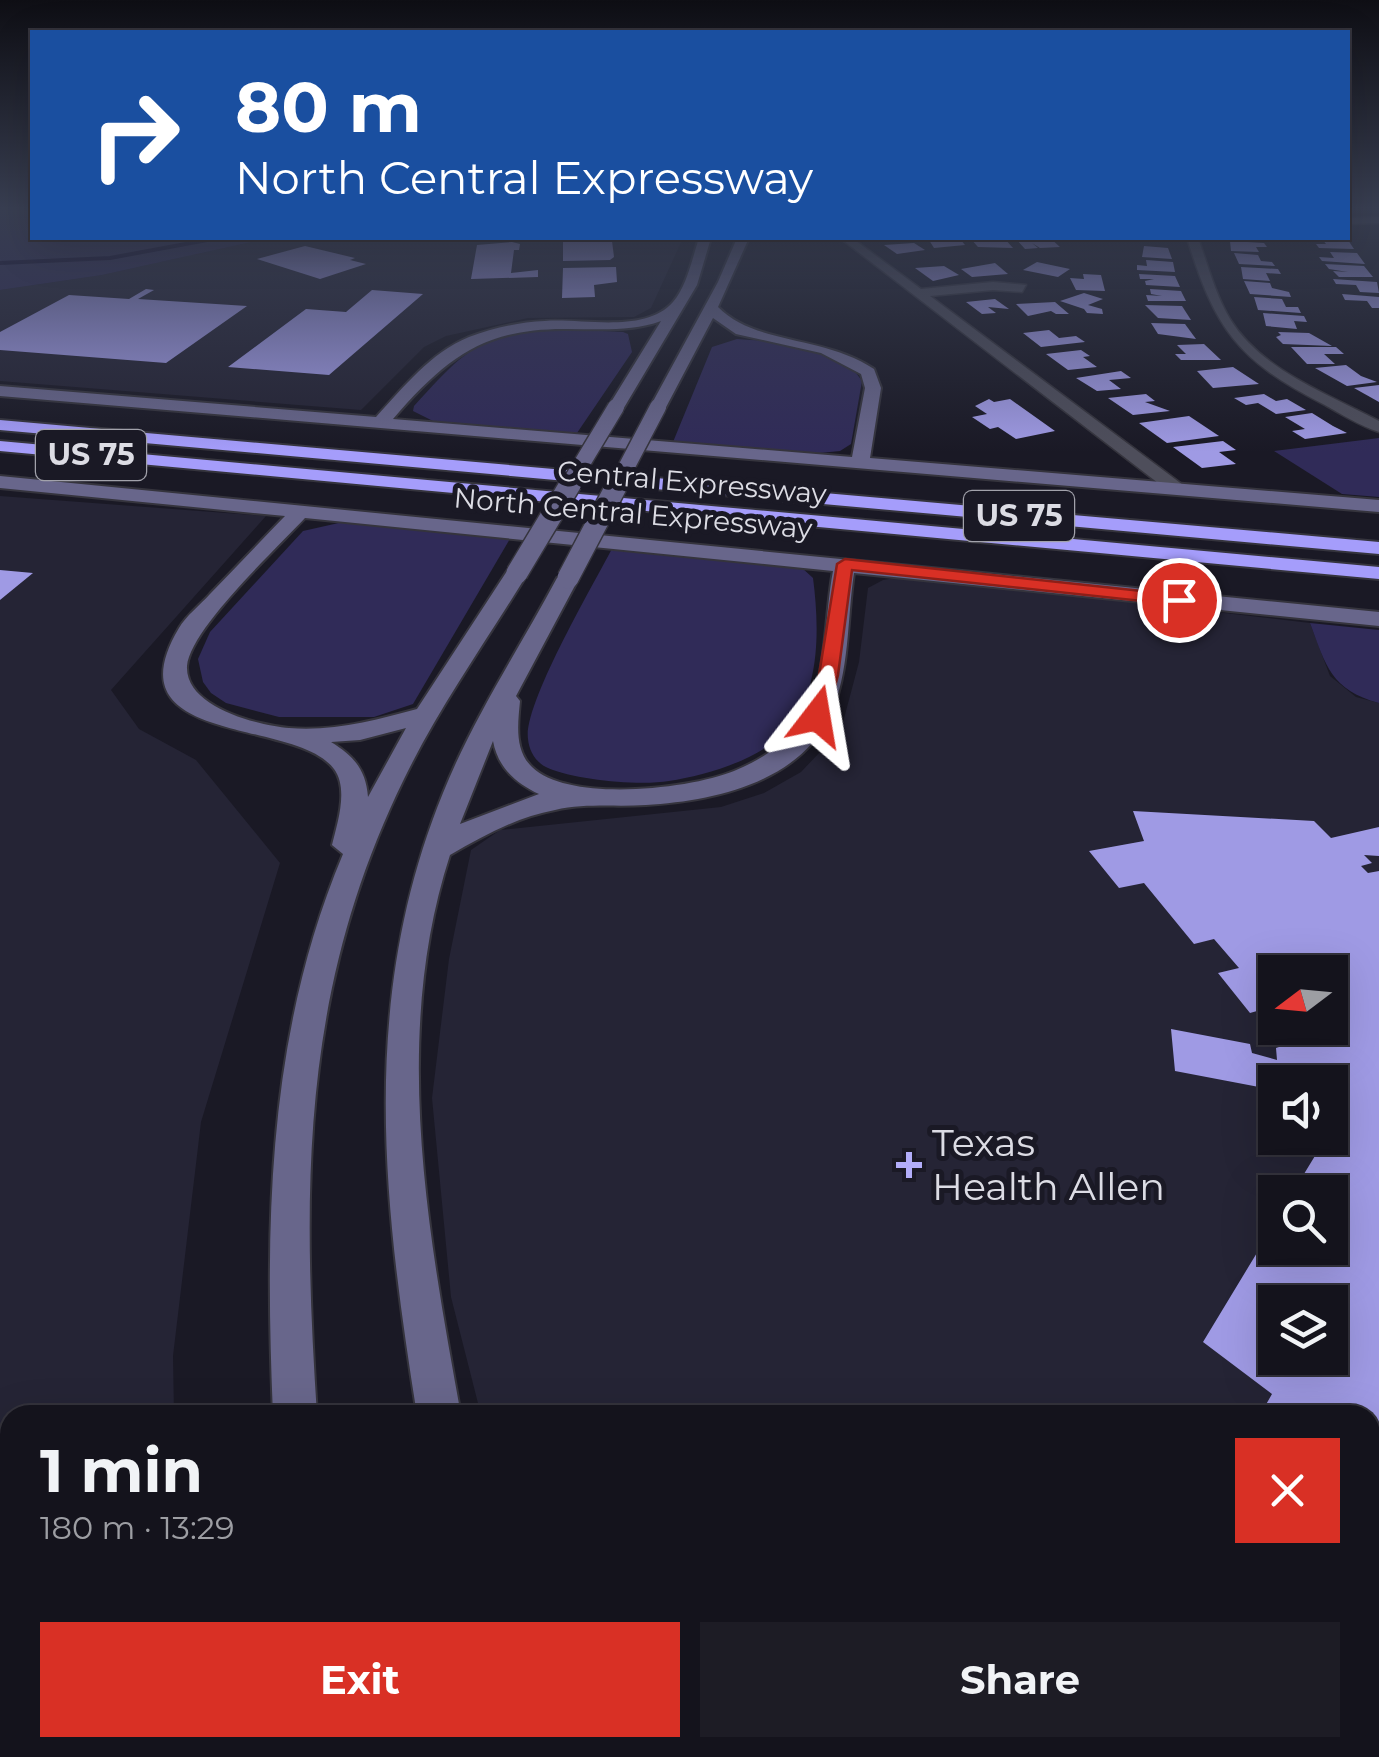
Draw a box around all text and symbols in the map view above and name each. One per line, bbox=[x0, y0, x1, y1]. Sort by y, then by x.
text: 80 m bbox=[235, 64, 422, 150]
icon: right bbox=[70, 70, 200, 200]
text: North Central Expressway bbox=[235, 150, 813, 205]
road number: US 75 bbox=[36, 430, 146, 480]
street label: Central Expressway bbox=[556, 453, 829, 511]
street label: North Central Expressway bbox=[452, 480, 815, 546]
road number: US 75 bbox=[964, 491, 1074, 541]
pin bbox=[1137, 558, 1222, 643]
icon: arrive bbox=[1152, 573, 1207, 628]
position arrow bbox=[765, 664, 869, 768]
north arrow bbox=[1258, 955, 1348, 1045]
map controls bbox=[1258, 955, 1348, 1375]
button: sound bbox=[1258, 1065, 1348, 1155]
place label: Texas Health Allen bbox=[932, 1119, 1165, 1210]
marker: Texas Health Allen bbox=[896, 1152, 922, 1178]
button: search bbox=[1258, 1175, 1348, 1265]
button: layers bbox=[1258, 1285, 1348, 1375]
text: 1 min bbox=[40, 1434, 203, 1507]
button: close bbox=[1235, 1438, 1340, 1543]
text: 180 m · 13:29 bbox=[40, 1508, 234, 1547]
button: Exit bbox=[40, 1622, 680, 1737]
button: Share bbox=[700, 1622, 1340, 1737]

